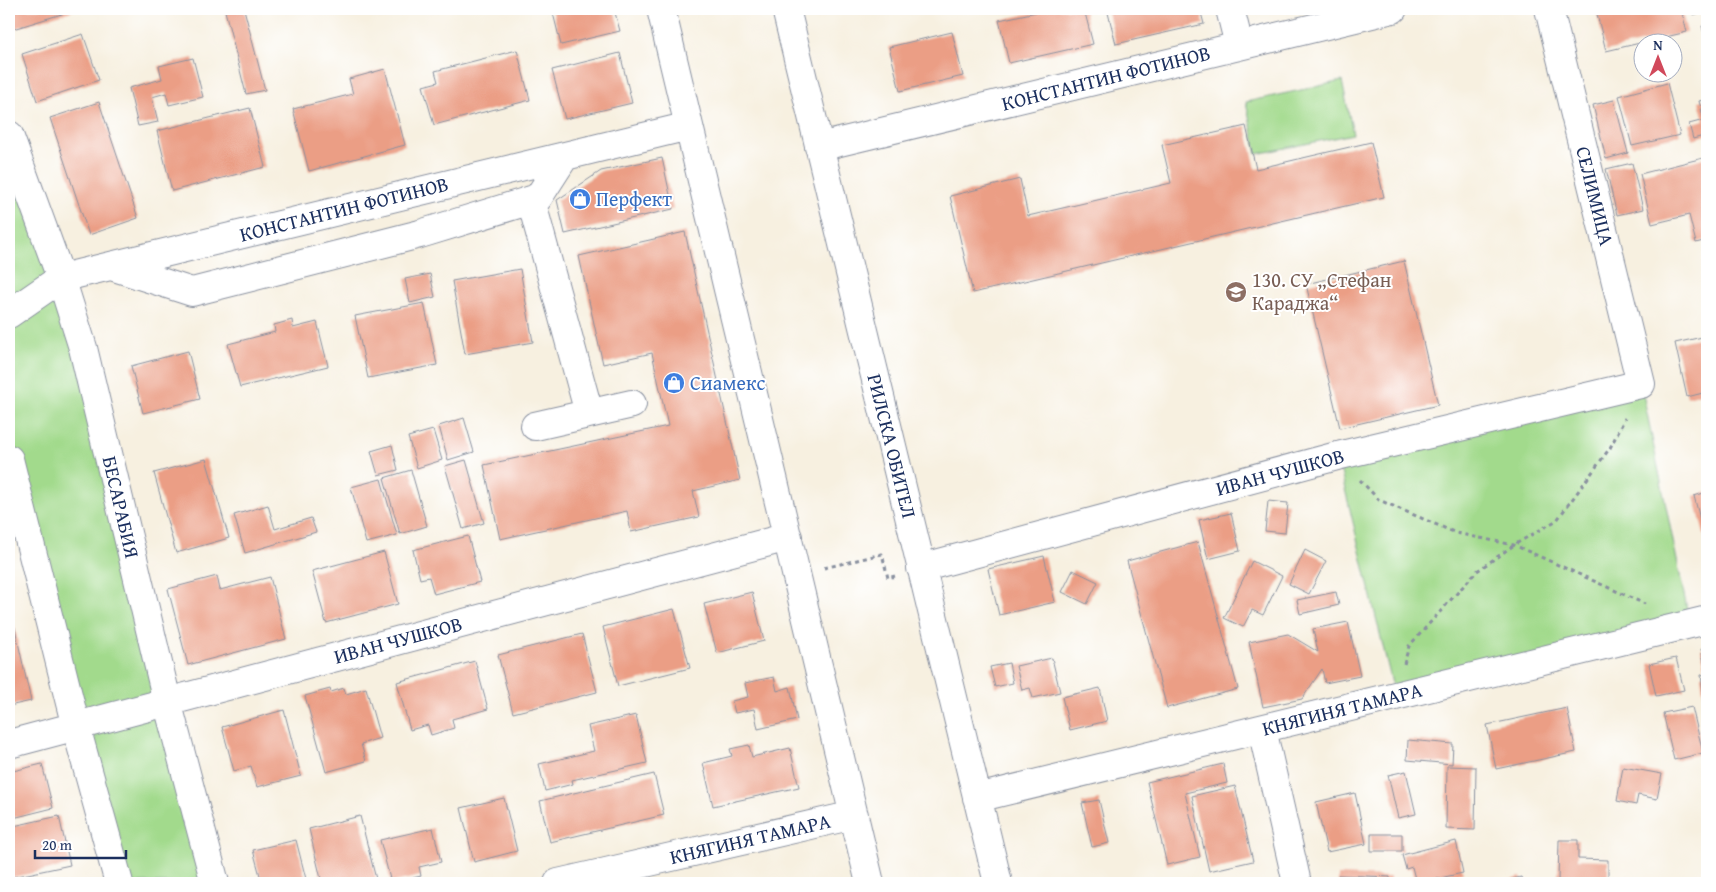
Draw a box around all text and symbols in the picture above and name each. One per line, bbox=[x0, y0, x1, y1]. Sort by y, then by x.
north arrow bbox=[1634, 32, 1684, 82]
text: N bbox=[1653, 35, 1663, 55]
street label: КОНСТАНТИН ФОТИНОВ bbox=[998, 38, 1213, 117]
street label: СЕЛИМИЦА bbox=[1569, 143, 1622, 249]
street label: КОНСТАНТИН ФОТИНОВ bbox=[236, 169, 451, 248]
place label: Перфект bbox=[596, 184, 672, 213]
shop icon: Перфект bbox=[568, 187, 592, 211]
place label: 130. СУ „Стефан Караджа“ bbox=[1252, 265, 1392, 317]
school or university icon: 130. СУ „Стефан Караджа“ bbox=[1224, 280, 1248, 304]
place label: Сиамекс bbox=[690, 368, 765, 397]
shop icon: Сиамекс bbox=[662, 371, 686, 395]
street label: РИЛСКА ОБИТЕЛ bbox=[861, 371, 924, 521]
street label: ИВАН ЧУШКОВ bbox=[1213, 440, 1347, 503]
street label: БЕСАРАБИЯ bbox=[96, 453, 147, 561]
street label: ИВАН ЧУШКОВ bbox=[331, 608, 465, 671]
street label: КНЯГИНЯ ТАМАРА bbox=[1259, 675, 1425, 742]
street label: КНЯГИНЯ ТАМАРА bbox=[667, 806, 833, 871]
scale bar bbox=[35, 827, 126, 859]
text: 20 m bbox=[42, 834, 73, 855]

